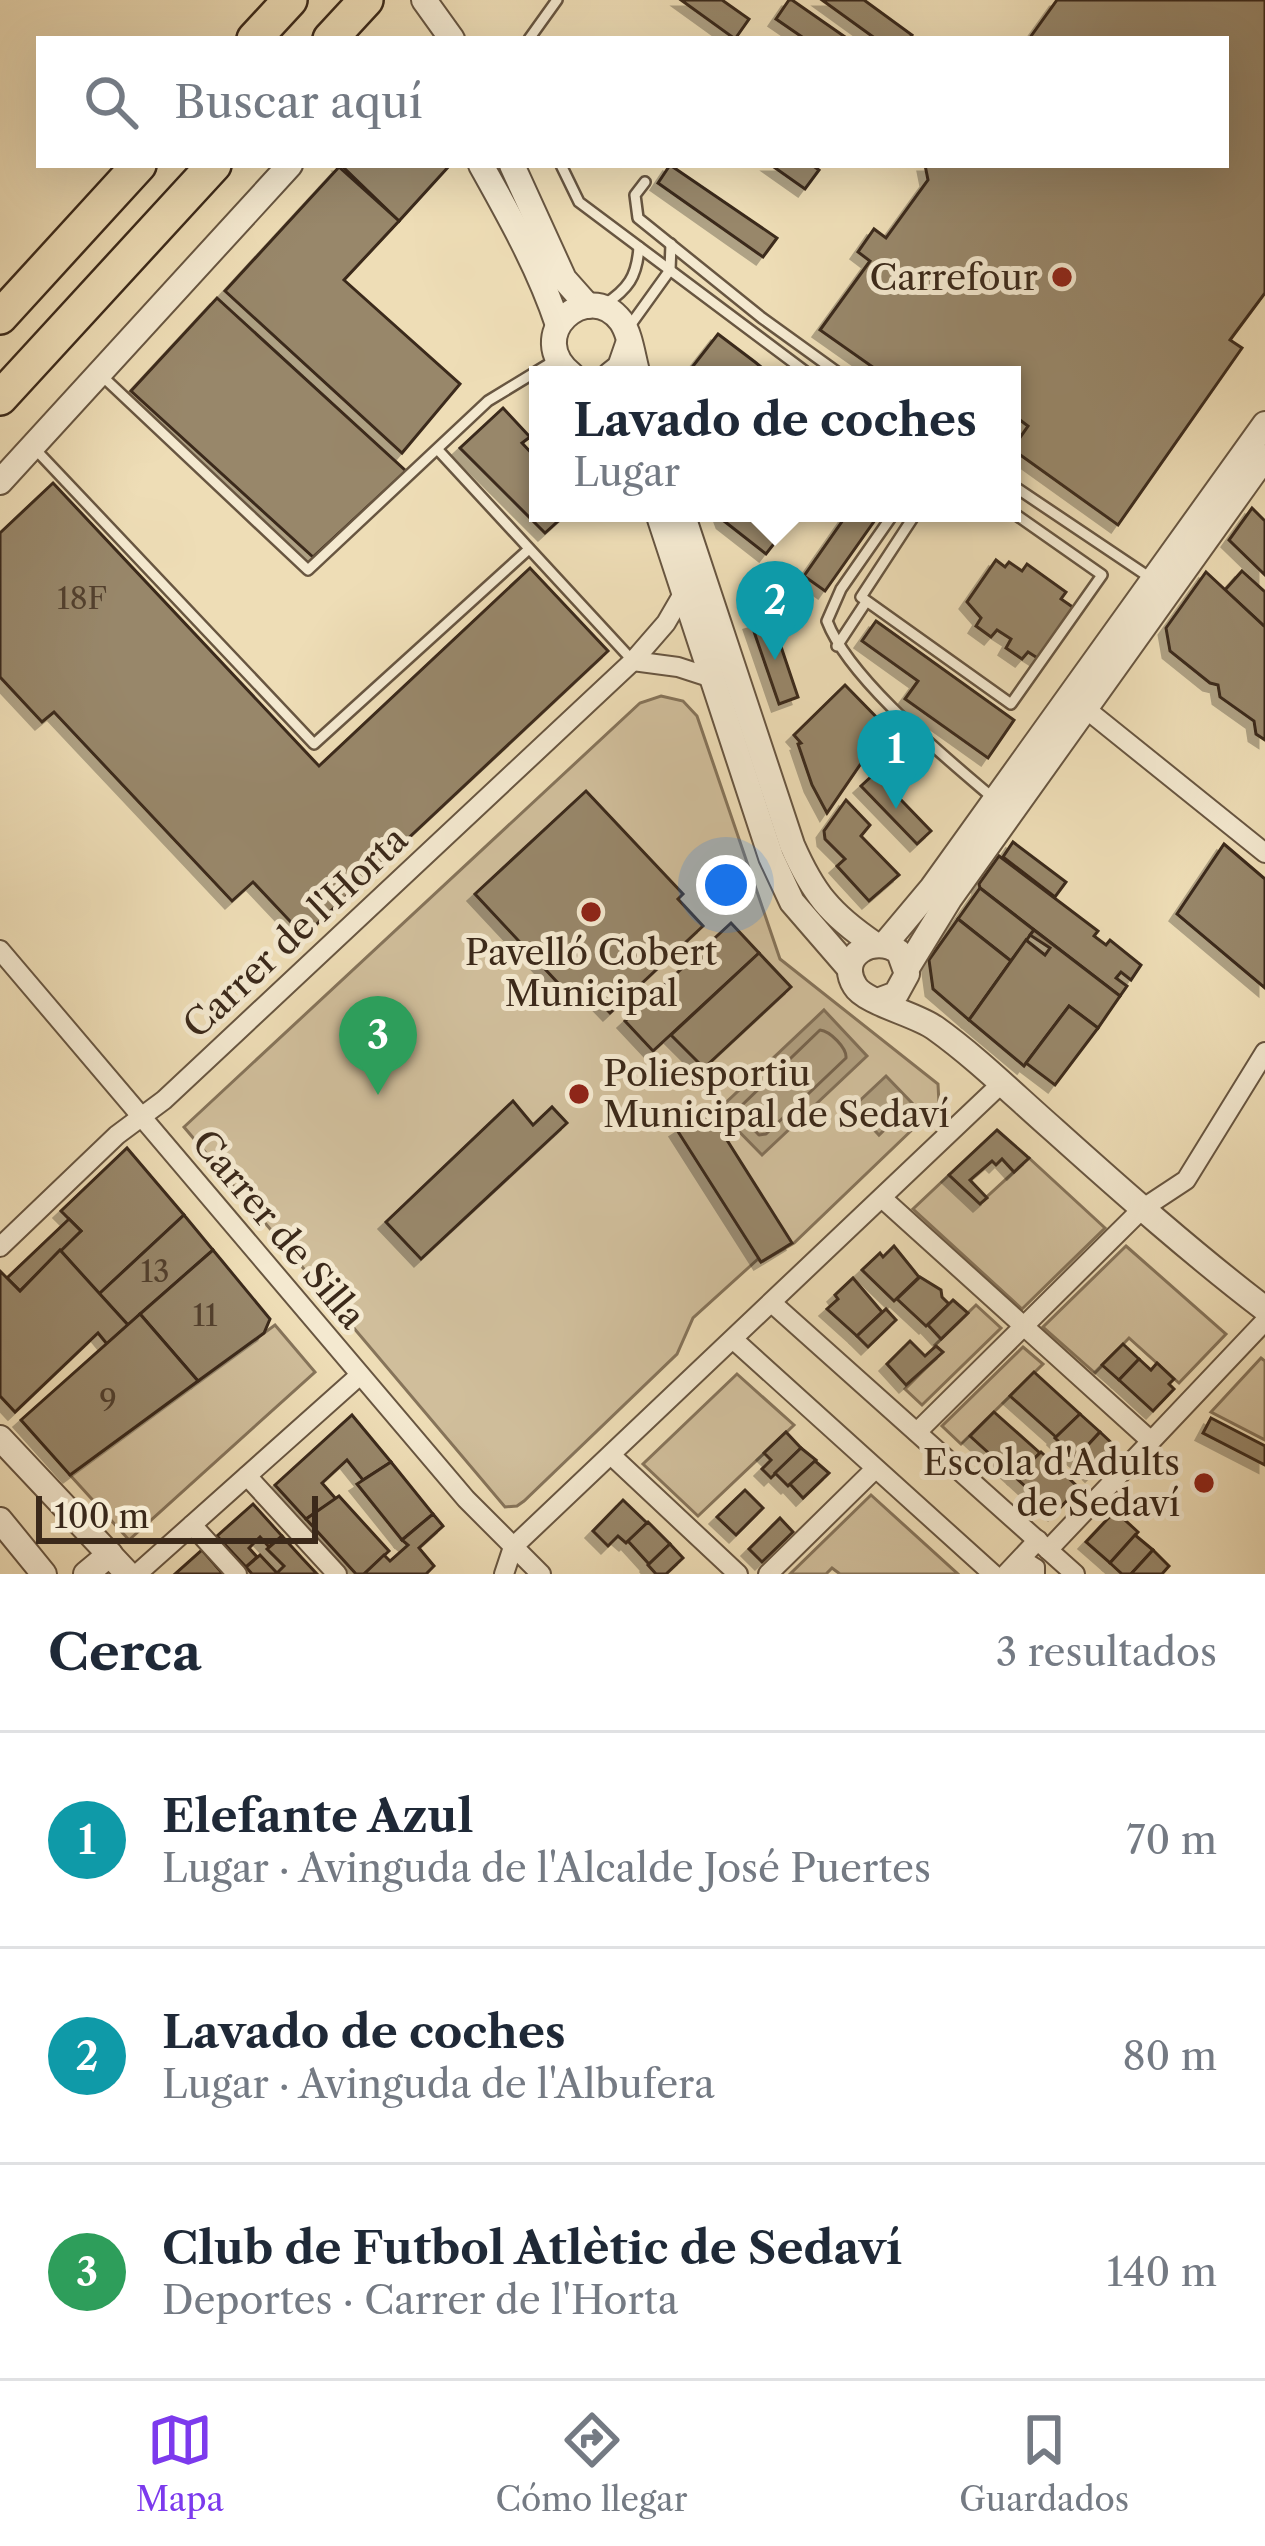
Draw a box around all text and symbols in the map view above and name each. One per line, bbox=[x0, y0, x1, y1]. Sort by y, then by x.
search box bbox=[36, 36, 1229, 168]
icon: search bbox=[78, 69, 144, 135]
text: Buscar aquí bbox=[174, 74, 423, 130]
place label: Carrefour bbox=[869, 255, 1038, 299]
marker: Carrefour bbox=[1049, 264, 1075, 290]
popup bbox=[529, 366, 1021, 522]
text: Lavado de coches bbox=[573, 392, 977, 448]
text: Lugar bbox=[573, 448, 680, 496]
pin: 2 bbox=[736, 561, 814, 660]
house number: 18F bbox=[57, 580, 107, 617]
pin: 1 bbox=[857, 710, 935, 809]
street label: Carrer de l'Horta bbox=[174, 817, 416, 1047]
your location bbox=[696, 855, 756, 915]
marker: Pavelló Cobert Municipal bbox=[578, 899, 604, 925]
place label: Pavelló Cobert Municipal bbox=[465, 930, 718, 1015]
pin: 3 bbox=[339, 996, 417, 1095]
place label: Poliesportiu Municipal de Sedaví bbox=[603, 1051, 950, 1136]
marker: Poliesportiu Municipal de Sedaví bbox=[566, 1081, 592, 1107]
street label: Carrer de Silla bbox=[183, 1121, 375, 1337]
house number: 13 bbox=[140, 1253, 170, 1290]
house number: 11 bbox=[192, 1297, 218, 1334]
house number: 9 bbox=[99, 1382, 117, 1419]
place label: Escola d'Adults de Sedaví bbox=[923, 1440, 1180, 1525]
marker: Escola d'Adults de Sedaví bbox=[1191, 1470, 1217, 1496]
scale bar bbox=[36, 1490, 318, 1543]
text: 100 m bbox=[54, 1496, 149, 1537]
text: Cerca bbox=[48, 1621, 202, 1683]
text: 3 resultados bbox=[996, 1628, 1217, 1676]
text: Elefante Azul bbox=[162, 1788, 473, 1844]
text: 1 bbox=[78, 1816, 96, 1864]
text: 70 m bbox=[1126, 1816, 1217, 1864]
text: Lugar · Avinguda de l'Alcalde José Puertes bbox=[162, 1844, 931, 1892]
text: Lavado de coches bbox=[162, 2004, 566, 2060]
text: 2 bbox=[75, 2032, 99, 2080]
text: 80 m bbox=[1122, 2032, 1217, 2080]
text: Lugar · Avinguda de l'Albufera bbox=[162, 2060, 715, 2108]
text: Club de Futbol Atlètic de Sedaví bbox=[162, 2220, 902, 2276]
text: 3 bbox=[76, 2248, 98, 2296]
text: 140 m bbox=[1107, 2248, 1217, 2296]
text: Deportes · Carrer de l'Horta bbox=[162, 2276, 678, 2324]
tab: Mapa bbox=[136, 2407, 224, 2520]
tab: Cómo llegar bbox=[496, 2407, 688, 2520]
tab: Guardados bbox=[959, 2407, 1129, 2520]

